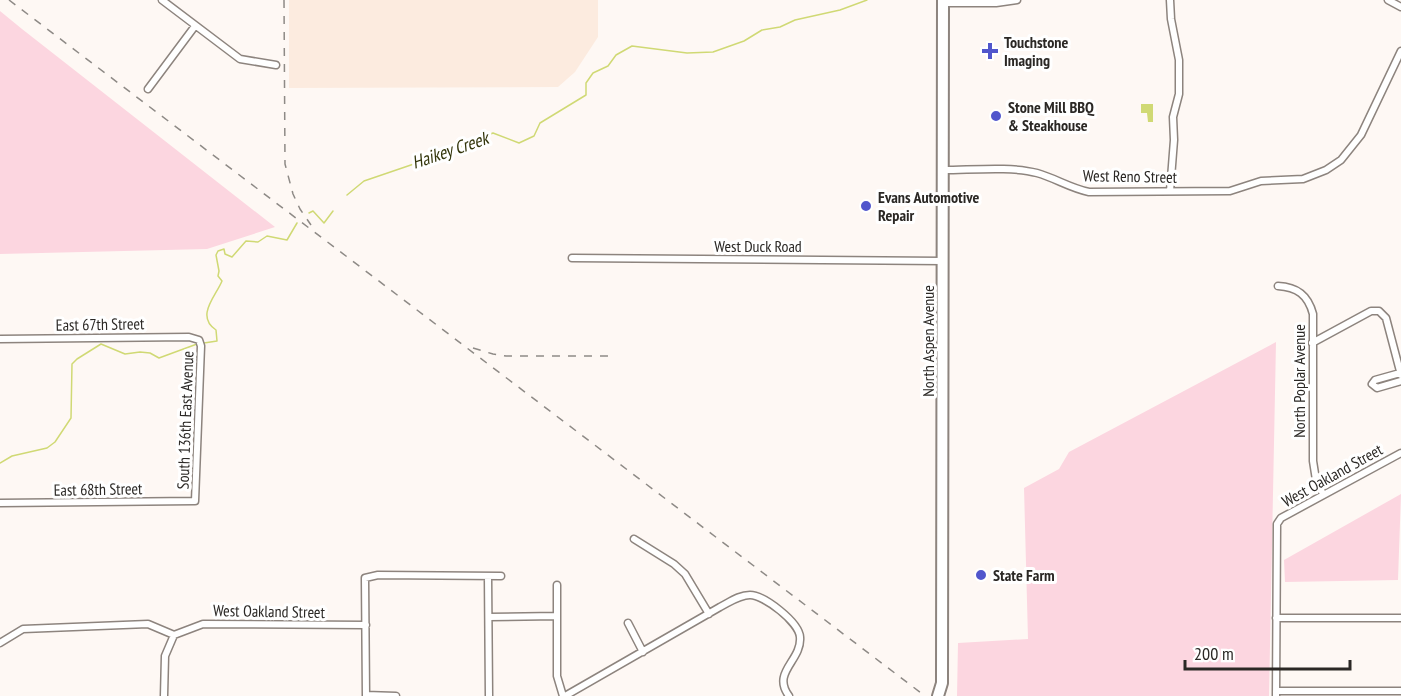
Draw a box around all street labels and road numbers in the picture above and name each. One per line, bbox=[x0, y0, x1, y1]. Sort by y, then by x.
street label: West Reno Street bbox=[1083, 165, 1178, 187]
street label: West Duck Road bbox=[714, 236, 802, 256]
street label: North Aspen Avenue bbox=[918, 285, 938, 397]
street label: East 67th Street bbox=[55, 313, 145, 335]
street label: North Poplar Avenue bbox=[1289, 324, 1309, 438]
street label: South 136th East Avenue bbox=[173, 350, 197, 490]
street label: West Oakland Street bbox=[1278, 439, 1386, 511]
street label: East 68th Street bbox=[53, 478, 143, 500]
street label: West Oakland Street bbox=[213, 600, 326, 622]

